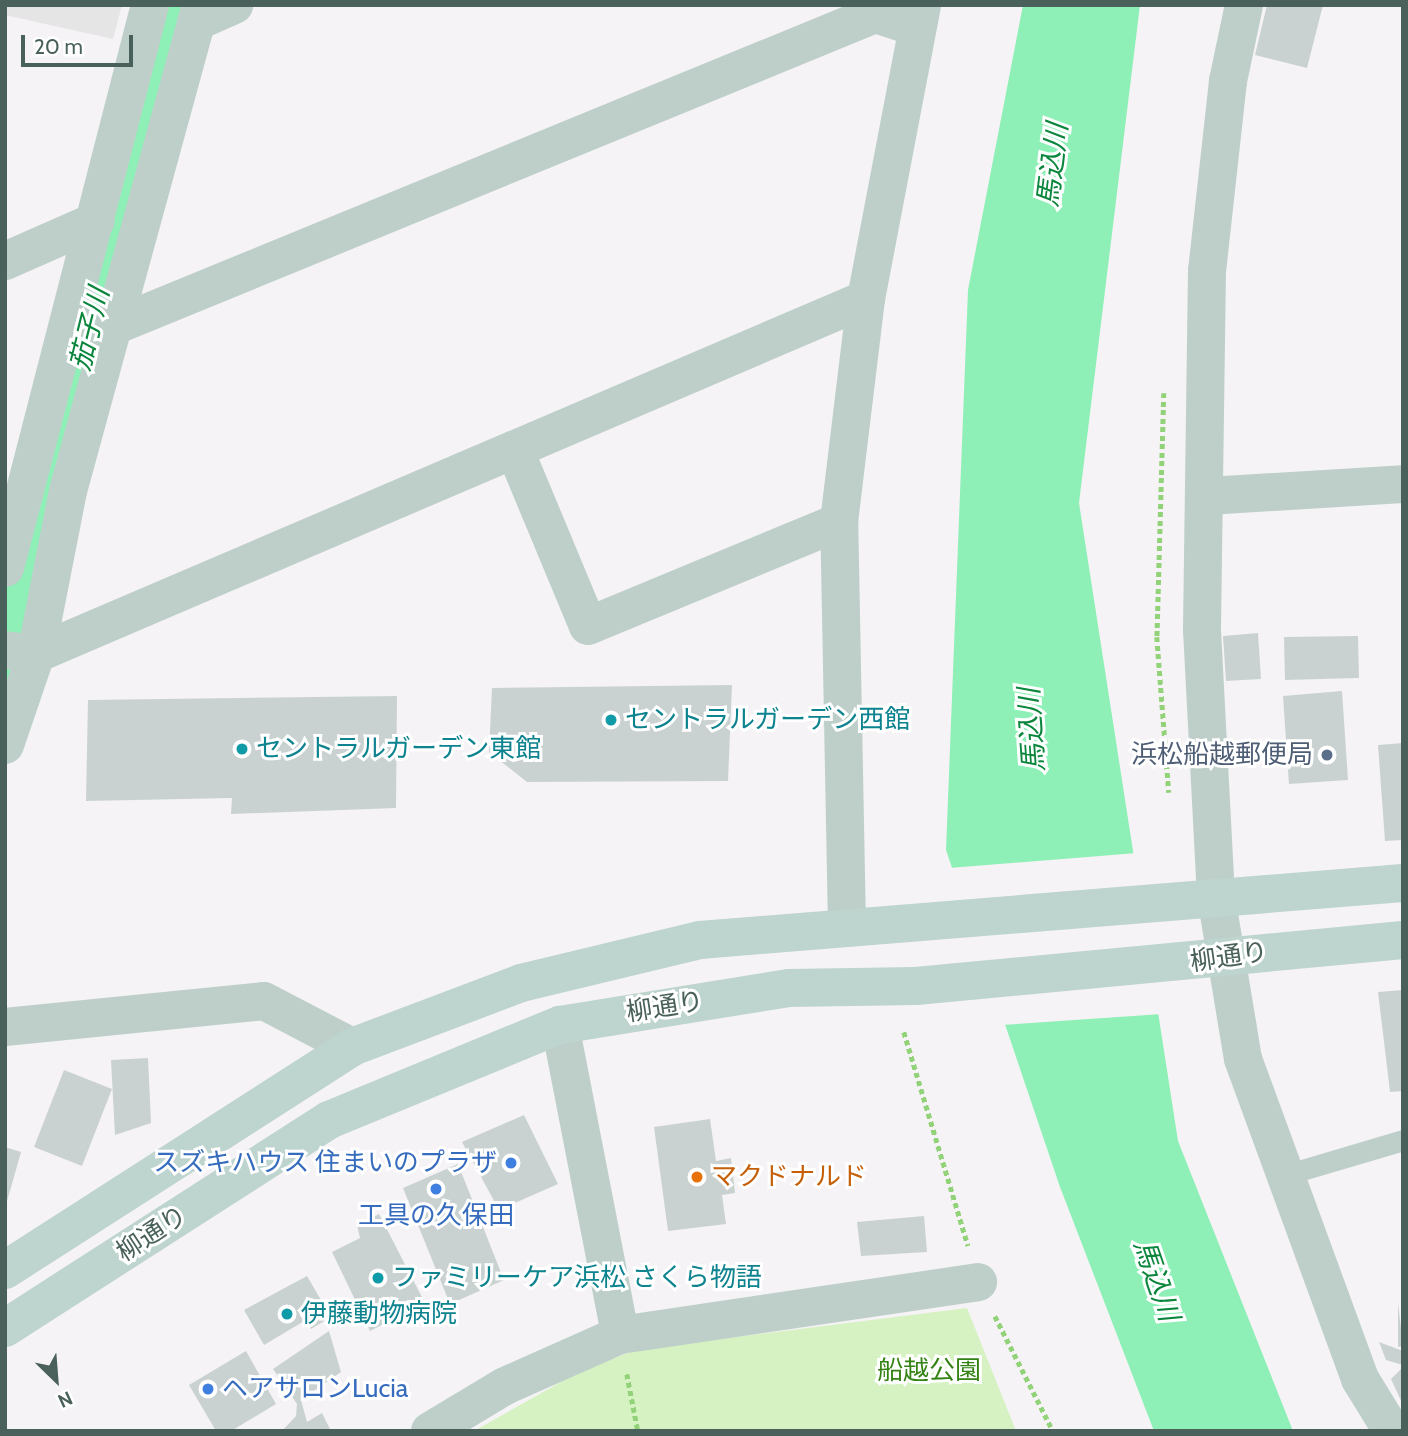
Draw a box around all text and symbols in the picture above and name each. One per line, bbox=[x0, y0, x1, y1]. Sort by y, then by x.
scale bar bbox=[24, 21, 136, 65]
text: 20 m bbox=[34, 34, 83, 59]
water label: 馬込川 bbox=[1030, 121, 1074, 209]
water label: 茄子川 bbox=[63, 284, 115, 374]
water label: 馬込川 bbox=[1011, 687, 1051, 773]
place label: セントラルガーデン西館 bbox=[625, 704, 911, 736]
marker: セントラルガーデン西館 bbox=[603, 712, 619, 728]
place label: セントラルガーデン東館 bbox=[256, 733, 542, 765]
place label: 浜松船越郵便局 bbox=[1131, 739, 1313, 771]
marker: セントラルガーデン東館 bbox=[234, 741, 250, 757]
marker: 浜松船越郵便局 bbox=[1319, 747, 1335, 763]
street label: 柳通り bbox=[1188, 936, 1270, 978]
street label: 柳通り bbox=[624, 985, 706, 1029]
place label: スズキハウス 住まいのプラザ bbox=[153, 1147, 497, 1179]
marker: スズキハウス 住まいのプラザ bbox=[503, 1155, 519, 1171]
place label: マクドナルド bbox=[711, 1161, 867, 1193]
marker: マクドナルド bbox=[689, 1169, 705, 1185]
marker: 工具の久保田 bbox=[428, 1181, 444, 1197]
street label: 柳通り bbox=[111, 1200, 193, 1268]
place label: 工具の久保田 bbox=[358, 1200, 514, 1232]
water label: 馬込川 bbox=[1127, 1235, 1187, 1325]
place label: ファミリーケア浜松 さくら物語 bbox=[392, 1262, 762, 1294]
marker: ファミリーケア浜松 さくら物語 bbox=[370, 1270, 386, 1286]
place label: 伊藤動物病院 bbox=[301, 1298, 457, 1330]
marker: 伊藤動物病院 bbox=[279, 1306, 295, 1322]
north arrow bbox=[21, 1345, 91, 1415]
park label: 船越公園 bbox=[877, 1355, 981, 1387]
place label: ヘアサロンLucia bbox=[222, 1373, 408, 1405]
marker: ヘアサロンLucia bbox=[200, 1381, 216, 1397]
text: N bbox=[54, 1386, 76, 1413]

